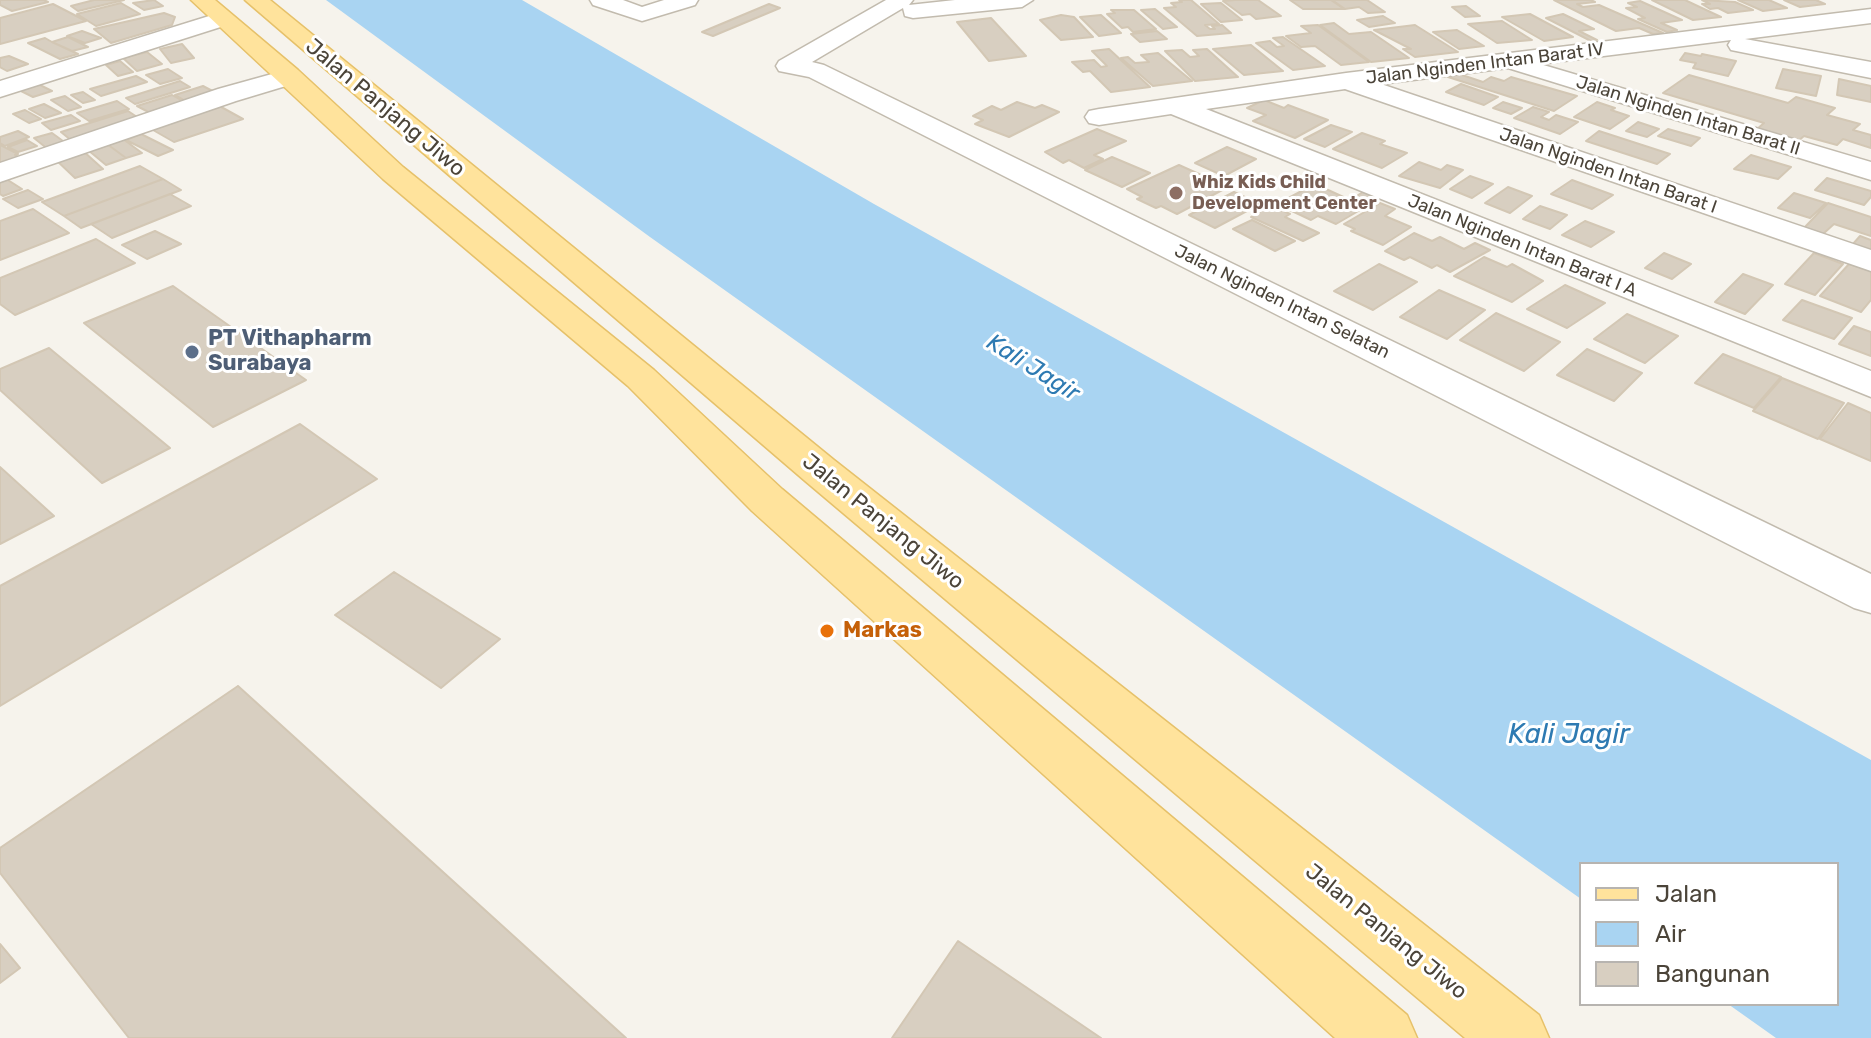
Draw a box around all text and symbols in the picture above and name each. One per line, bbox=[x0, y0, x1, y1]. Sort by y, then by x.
street label: Jalan Panjang Jiwo bbox=[300, 33, 470, 183]
street label: Jalan Nginden Intan Barat IV bbox=[1364, 39, 1606, 89]
street label: Jalan Nginden Intan Barat II bbox=[1573, 72, 1803, 160]
street label: Jalan Nginden Intan Barat I bbox=[1497, 124, 1719, 218]
place label: Whiz Kids Child Development Center bbox=[1192, 172, 1377, 214]
marker: Whiz Kids Child Development Center bbox=[1167, 184, 1185, 202]
street label: Jalan Nginden Intan Barat I A bbox=[1404, 190, 1640, 302]
street label: Jalan Nginden Intan Selatan bbox=[1171, 240, 1393, 364]
place label: PT Vithapharm Surabaya bbox=[208, 326, 372, 378]
water label: Kali Jagir bbox=[981, 328, 1085, 408]
marker: PT Vithapharm Surabaya bbox=[183, 343, 201, 361]
street label: Jalan Panjang Jiwo bbox=[797, 449, 969, 595]
place label: Markas bbox=[843, 618, 922, 644]
marker: Markas bbox=[818, 622, 836, 640]
water label: Kali Jagir bbox=[1508, 718, 1630, 752]
street label: Jalan Panjang Jiwo bbox=[1300, 859, 1472, 1005]
legend bbox=[1579, 862, 1839, 1006]
text: Jalan bbox=[1655, 880, 1717, 908]
text: Air bbox=[1655, 920, 1686, 948]
text: Bangunan bbox=[1655, 960, 1770, 988]

